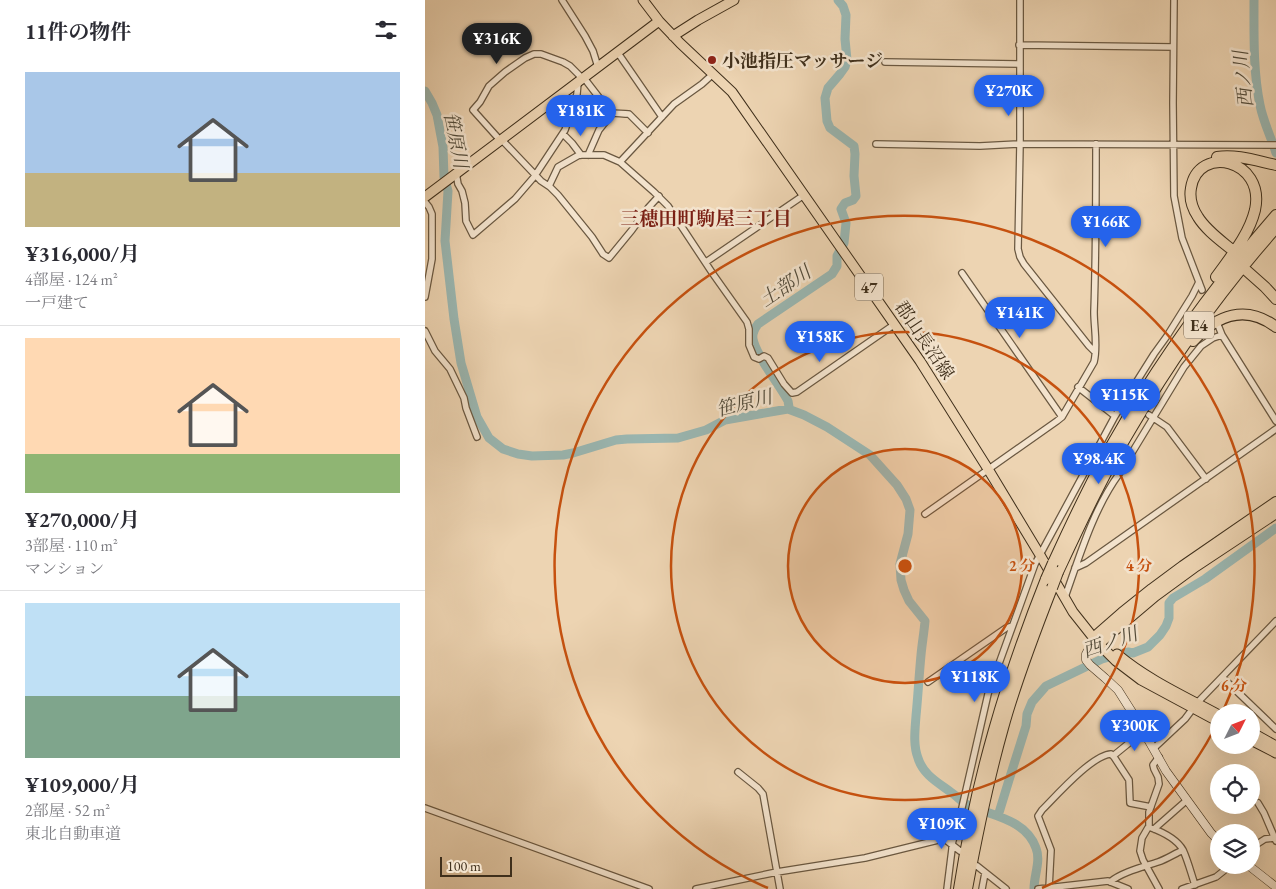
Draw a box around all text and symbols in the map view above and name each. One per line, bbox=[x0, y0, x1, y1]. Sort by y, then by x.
icon: filters bbox=[372, 16, 400, 44]
text: 11件の物件 bbox=[25, 18, 131, 45]
pin: ¥316K bbox=[462, 22, 532, 65]
text: ¥316K bbox=[473, 28, 521, 49]
water label: 西ノ川 bbox=[1227, 47, 1258, 109]
place label: 小池指圧マッサージ bbox=[722, 49, 883, 72]
marker: 小池指圧マッサージ bbox=[706, 54, 718, 66]
pin: ¥270K bbox=[974, 74, 1044, 117]
text: ¥270K bbox=[985, 80, 1033, 101]
pin: ¥181K bbox=[546, 94, 616, 137]
text: ¥181K bbox=[557, 100, 605, 121]
icon: home bbox=[168, 105, 258, 195]
water label: 笹原川 bbox=[438, 110, 474, 172]
district label: 三穂田町駒屋三丁目 bbox=[620, 206, 792, 231]
pin: ¥166K bbox=[1071, 206, 1141, 248]
text: ¥166K bbox=[1082, 211, 1130, 232]
text: ¥316,000/月 bbox=[25, 240, 140, 267]
water label: 土部川 bbox=[754, 259, 817, 312]
text: 4部屋 · 124 m² bbox=[25, 269, 118, 290]
road number: 47 bbox=[855, 274, 883, 300]
text: 一戸建て bbox=[25, 292, 89, 313]
street label: 郡山長沼線 bbox=[890, 296, 960, 384]
pin: ¥141K bbox=[985, 296, 1055, 339]
text: ¥141K bbox=[996, 302, 1044, 323]
road number: E4 bbox=[1184, 312, 1214, 338]
pin: ¥158K bbox=[785, 320, 855, 363]
text: ¥158K bbox=[796, 326, 844, 347]
icon: home bbox=[168, 370, 258, 460]
pin: ¥115K bbox=[1090, 378, 1160, 421]
water label: 笹原川 bbox=[713, 383, 777, 422]
text: ¥115K bbox=[1101, 384, 1149, 405]
pin: ¥98.4K bbox=[1058, 442, 1140, 485]
text: ¥98.4K bbox=[1073, 448, 1125, 469]
text: ¥270,000/月 bbox=[25, 506, 140, 533]
text: 3部屋 · 110 m² bbox=[25, 535, 118, 556]
text: 2 分 bbox=[1009, 556, 1035, 575]
text: 4 分 bbox=[1126, 556, 1152, 575]
centre of rings bbox=[896, 557, 914, 575]
text: マンション bbox=[25, 558, 104, 579]
water label: 西ノ川 bbox=[1079, 620, 1143, 663]
icon: home bbox=[168, 635, 258, 725]
pin: ¥118K bbox=[940, 660, 1010, 703]
text: ¥118K bbox=[951, 666, 999, 687]
text: 6 分 bbox=[1221, 676, 1247, 695]
north arrow bbox=[1210, 704, 1260, 754]
map controls bbox=[1210, 704, 1260, 874]
pin: ¥300K bbox=[1100, 710, 1170, 752]
text: ¥300K bbox=[1111, 715, 1159, 736]
button: locate bbox=[1210, 764, 1260, 814]
text: ¥109,000/月 bbox=[25, 771, 140, 798]
text: 2部屋 · 52 m² bbox=[25, 800, 110, 821]
pin: ¥109K bbox=[907, 808, 977, 850]
text: ¥109K bbox=[918, 813, 966, 834]
text: 東北自動車道 bbox=[25, 823, 121, 844]
button: layers bbox=[1210, 824, 1260, 874]
scale bar bbox=[440, 854, 513, 877]
text: 100 m bbox=[447, 857, 481, 875]

